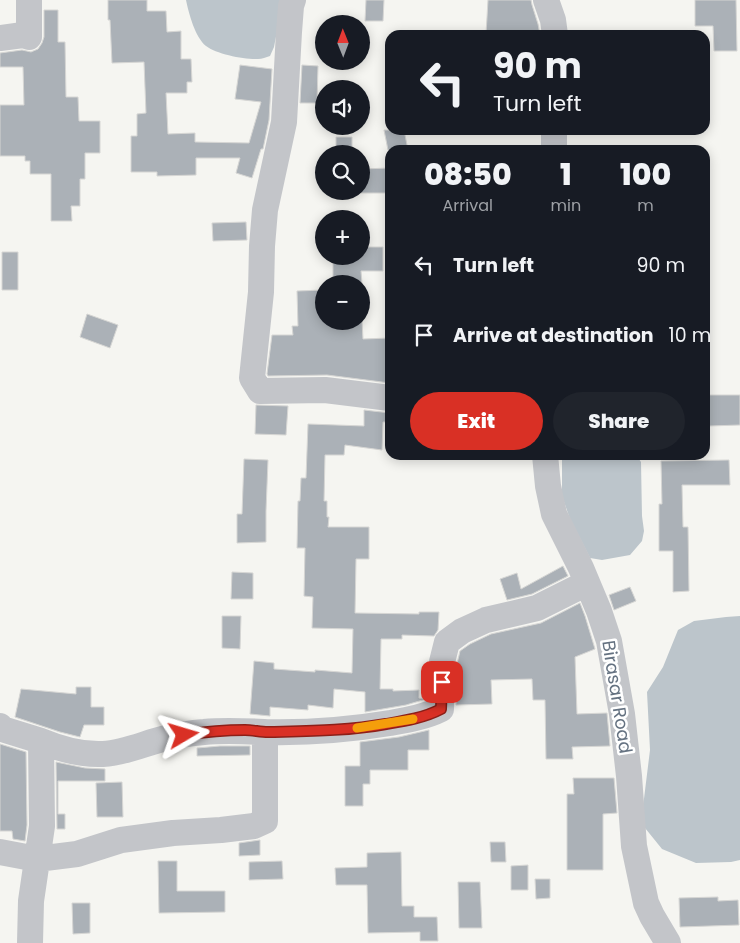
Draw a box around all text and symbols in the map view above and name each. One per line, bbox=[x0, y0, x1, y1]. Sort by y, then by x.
north arrow bbox=[315, 15, 370, 70]
map controls bbox=[315, 15, 370, 330]
text: 90 m bbox=[493, 41, 582, 90]
icon: left bbox=[410, 50, 475, 115]
button: sound bbox=[315, 80, 370, 135]
text: Turn left bbox=[493, 88, 581, 119]
button: search bbox=[315, 145, 370, 200]
text: 08:50 bbox=[424, 153, 512, 196]
text: 1 bbox=[560, 153, 572, 196]
text: 100 bbox=[620, 153, 671, 196]
text: Arrival bbox=[443, 194, 493, 217]
text: min bbox=[551, 194, 581, 217]
text: m bbox=[637, 194, 654, 217]
button: + bbox=[315, 210, 370, 265]
icon: left bbox=[410, 251, 438, 279]
text: Turn left bbox=[453, 252, 534, 279]
text: 90 m bbox=[636, 252, 685, 279]
button: − bbox=[315, 275, 370, 330]
icon: arrive bbox=[410, 321, 438, 349]
text: Arrive at destination bbox=[453, 322, 654, 349]
text: 10 m bbox=[669, 322, 711, 349]
button: Exit bbox=[410, 392, 543, 450]
button: Share bbox=[553, 392, 685, 450]
street label: Birasar Road bbox=[596, 639, 639, 755]
pin bbox=[421, 661, 463, 703]
icon: arrive bbox=[428, 668, 456, 696]
position arrow bbox=[157, 708, 209, 760]

